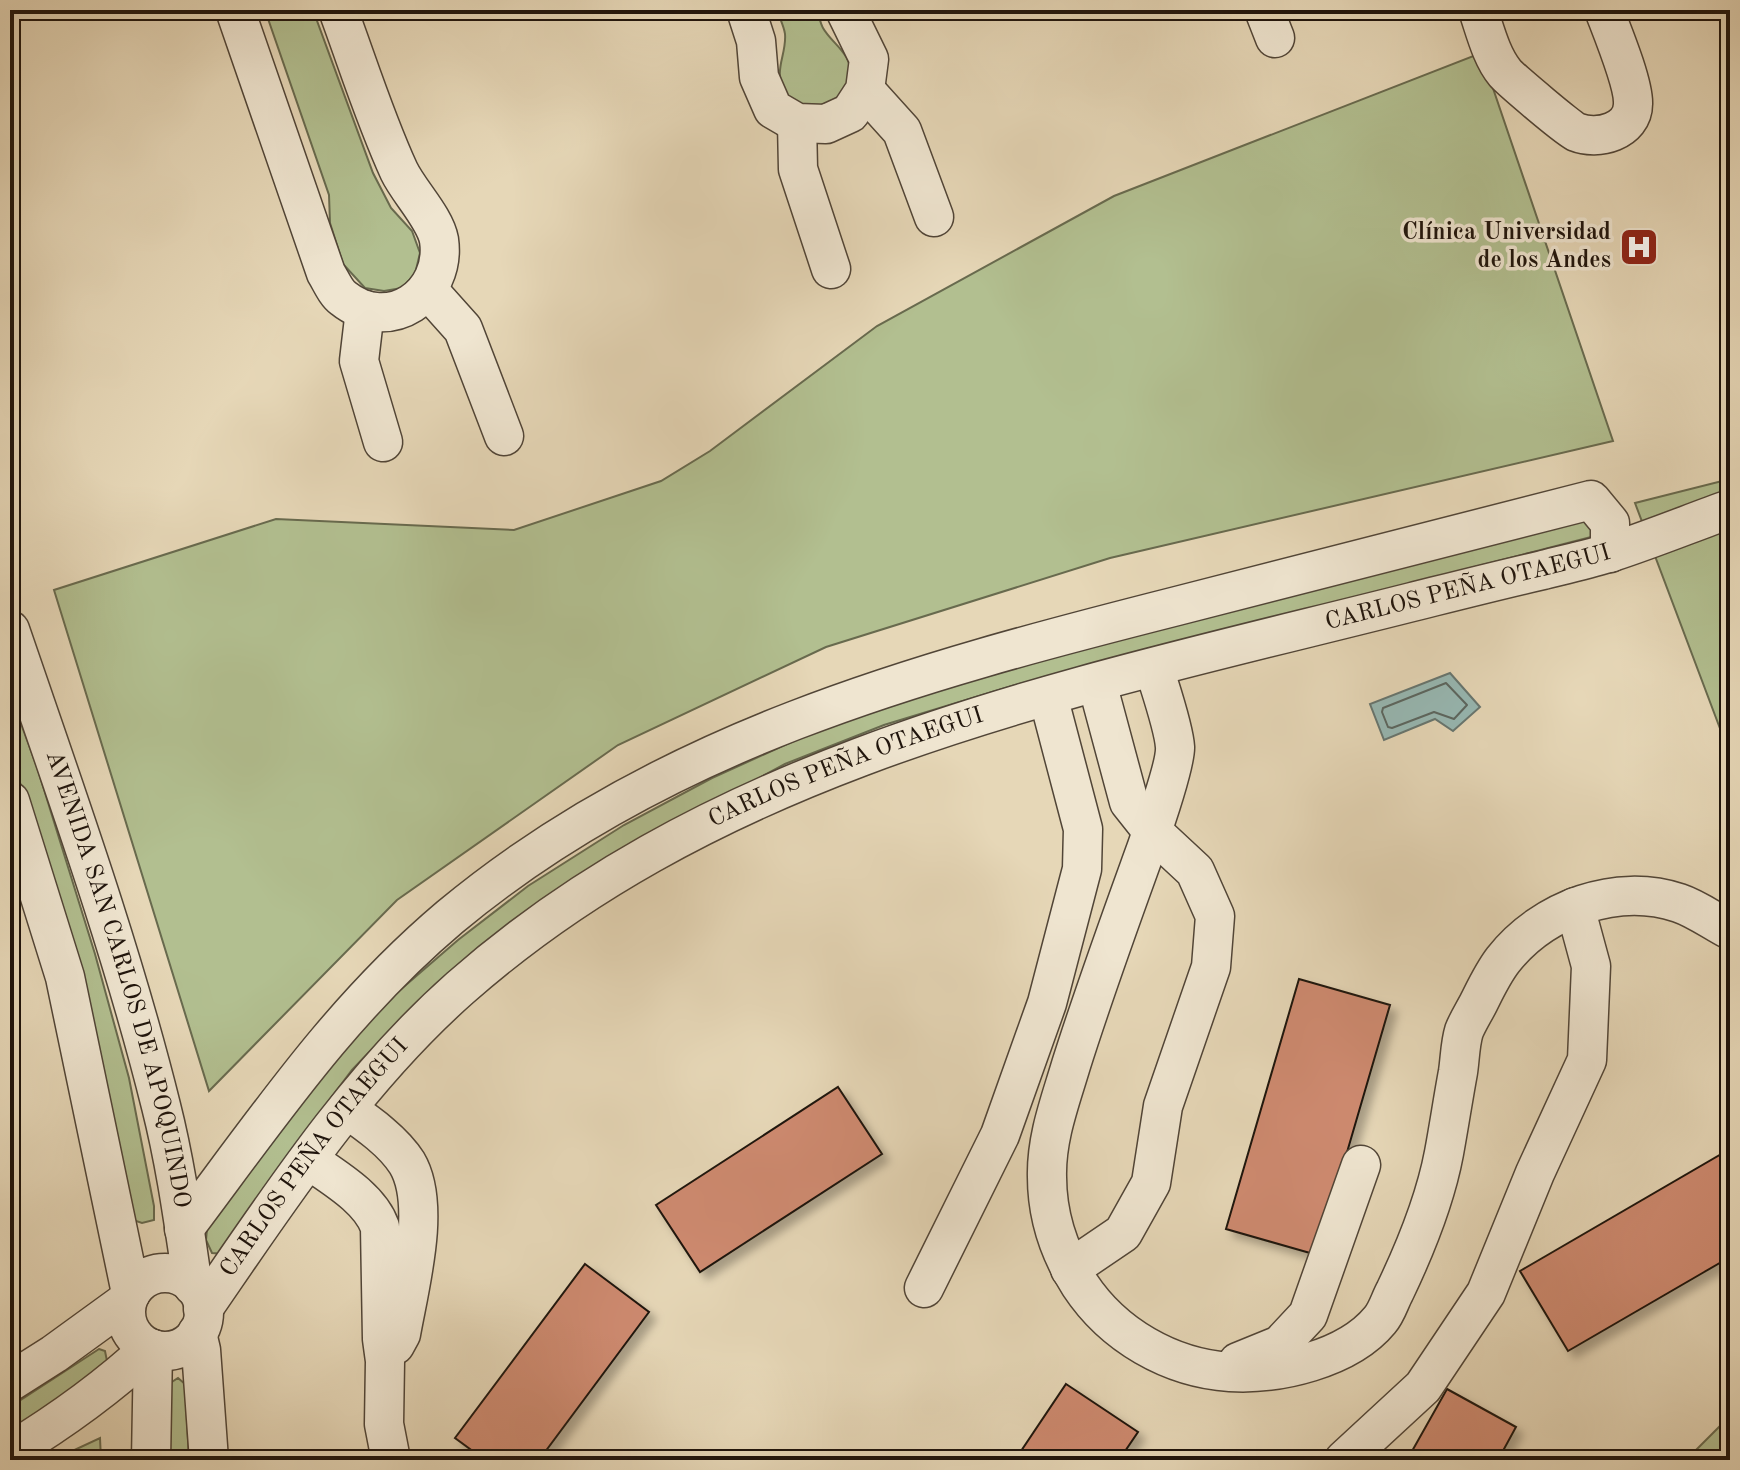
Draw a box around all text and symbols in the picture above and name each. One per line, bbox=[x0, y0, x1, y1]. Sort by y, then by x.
place label: Clínica Universidad de los Andes bbox=[1402, 221, 1611, 273]
hospital icon: Clínica Universidad de los Andes bbox=[1618, 226, 1660, 268]
street label: CARLOS PEÑA OTAEGUI bbox=[1323, 541, 1614, 635]
street label: CARLOS PEÑA OTAEGUI bbox=[705, 704, 986, 833]
street label: AVENIDA SAN CARLOS DE APOQUINDO bbox=[40, 748, 193, 1210]
street label: CARLOS PEÑA OTAEGUI bbox=[216, 1034, 413, 1282]

